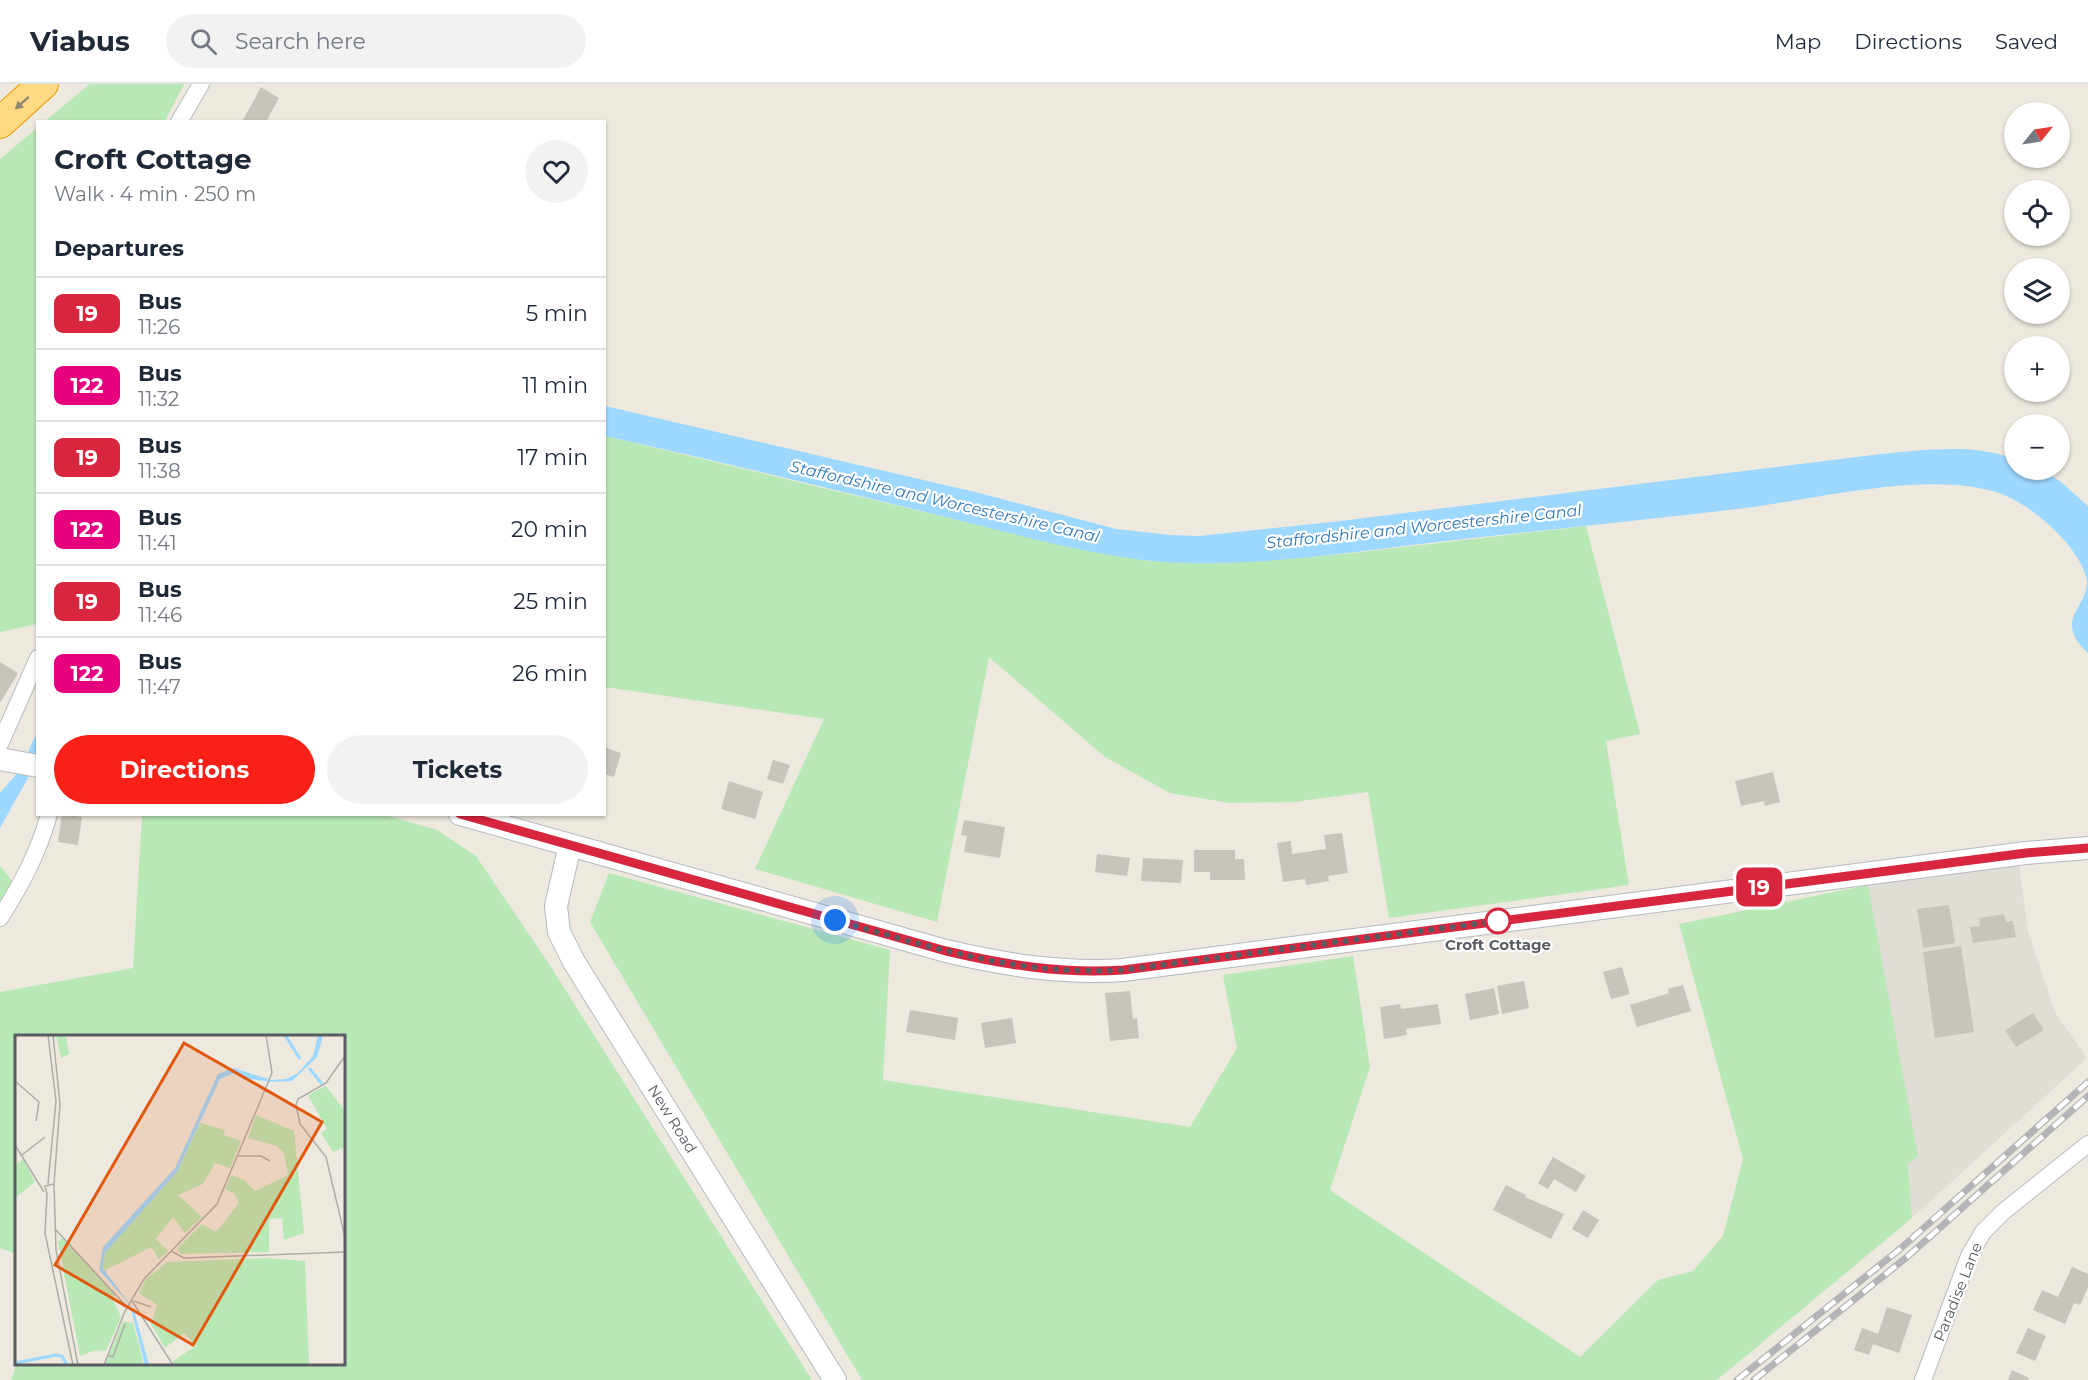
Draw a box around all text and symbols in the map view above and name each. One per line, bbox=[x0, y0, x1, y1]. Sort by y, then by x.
search box bbox=[166, 14, 586, 68]
text: Viabus bbox=[30, 24, 130, 58]
icon: search bbox=[187, 25, 220, 58]
text: Search here bbox=[235, 28, 366, 55]
text: Map bbox=[1775, 29, 1821, 54]
text: Directions bbox=[1854, 29, 1962, 54]
text: Saved bbox=[1995, 29, 2058, 54]
one-way arrow bbox=[15, 96, 29, 110]
north arrow bbox=[2004, 102, 2070, 168]
map controls bbox=[2004, 102, 2070, 480]
button: heart bbox=[525, 140, 588, 203]
text: Croft Cottage bbox=[54, 142, 252, 176]
button: locate bbox=[2004, 180, 2070, 246]
text: Walk · 4 min · 250 m bbox=[54, 182, 256, 206]
text: Departures bbox=[54, 235, 184, 262]
button: layers bbox=[2004, 258, 2070, 324]
text: Bus bbox=[138, 288, 182, 315]
text: 5 min bbox=[526, 300, 588, 327]
text: 19 bbox=[76, 301, 98, 326]
text: 11:26 bbox=[138, 315, 180, 339]
button: + bbox=[2004, 336, 2070, 402]
text: Bus bbox=[138, 360, 182, 387]
text: 11 min bbox=[522, 372, 588, 399]
text: 122 bbox=[70, 373, 104, 398]
text: 11:32 bbox=[138, 387, 179, 411]
button: − bbox=[2004, 414, 2070, 480]
text: Bus bbox=[138, 432, 182, 459]
text: 17 min bbox=[517, 444, 588, 471]
text: 19 bbox=[76, 445, 98, 470]
water label: Staffordshire and Worcestershire Canal bbox=[788, 457, 1102, 547]
text: 11:38 bbox=[138, 459, 181, 483]
water label: Staffordshire and Worcestershire Canal bbox=[1266, 500, 1583, 553]
text: Bus bbox=[138, 504, 182, 531]
text: 20 min bbox=[511, 516, 588, 543]
text: 122 bbox=[70, 517, 104, 542]
text: 11:41 bbox=[138, 531, 177, 555]
text: Bus bbox=[138, 576, 182, 603]
text: 25 min bbox=[513, 588, 588, 615]
text: 19 bbox=[76, 589, 98, 614]
text: 11:46 bbox=[138, 603, 182, 627]
text: Bus bbox=[138, 648, 182, 675]
text: 26 min bbox=[512, 660, 588, 687]
text: 122 bbox=[70, 661, 104, 686]
text: 11:47 bbox=[138, 675, 181, 699]
button: Directions bbox=[54, 735, 315, 804]
button: Tickets bbox=[327, 735, 588, 804]
line badge: 19 bbox=[1732, 868, 1786, 906]
text: 19 bbox=[1748, 875, 1770, 900]
your location bbox=[820, 905, 850, 935]
marker: Croft Cottage bbox=[1485, 908, 1511, 934]
place label: Croft Cottage bbox=[1445, 935, 1551, 954]
inset map bbox=[15, 1035, 345, 1365]
street label: New Road bbox=[644, 1081, 701, 1157]
street label: Paradise Lane bbox=[1929, 1240, 1986, 1344]

